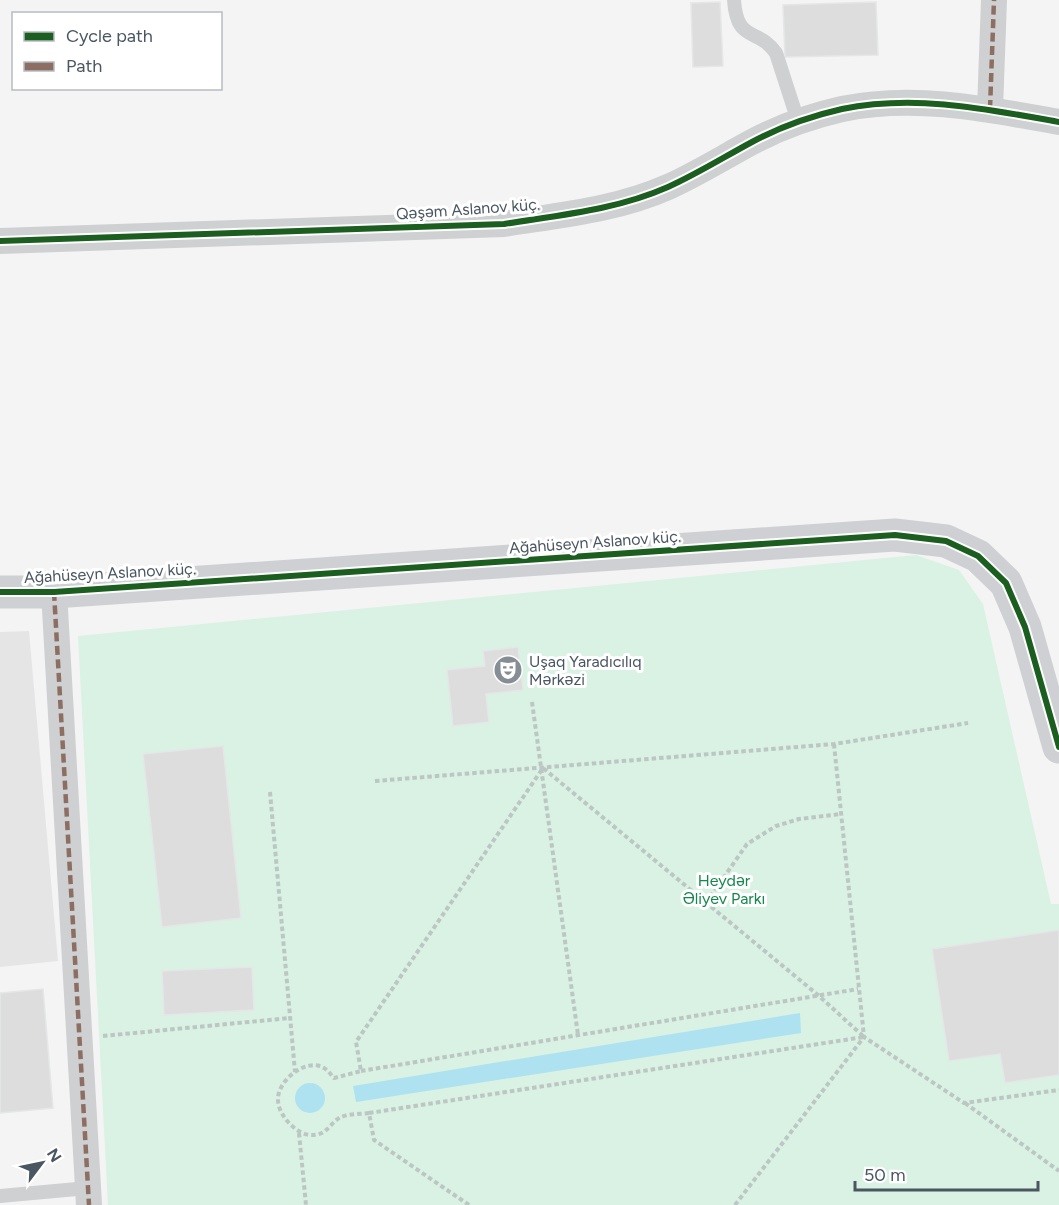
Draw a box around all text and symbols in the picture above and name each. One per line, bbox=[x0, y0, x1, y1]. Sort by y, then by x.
legend bbox=[12, 12, 222, 90]
text: Cycle path bbox=[66, 25, 153, 47]
text: Path bbox=[66, 55, 102, 77]
street label: Qəşəm Aslanov küç. bbox=[395, 194, 541, 224]
street label: Ağahüseyn Aslanov küç. bbox=[508, 527, 682, 557]
street label: Ağahüseyn Aslanov küç. bbox=[23, 559, 197, 587]
place label: Uşaq Yaradıcılıq Mərkəzi bbox=[529, 652, 642, 689]
theatre icon: Uşaq Yaradıcılıq Mərkəzi bbox=[492, 654, 524, 686]
park label: Heydər Əliyev Parkı bbox=[683, 871, 765, 908]
north arrow bbox=[12, 1133, 72, 1193]
text: N bbox=[43, 1145, 66, 1166]
scale bar bbox=[855, 1154, 1038, 1192]
text: 50 m bbox=[864, 1164, 906, 1186]

